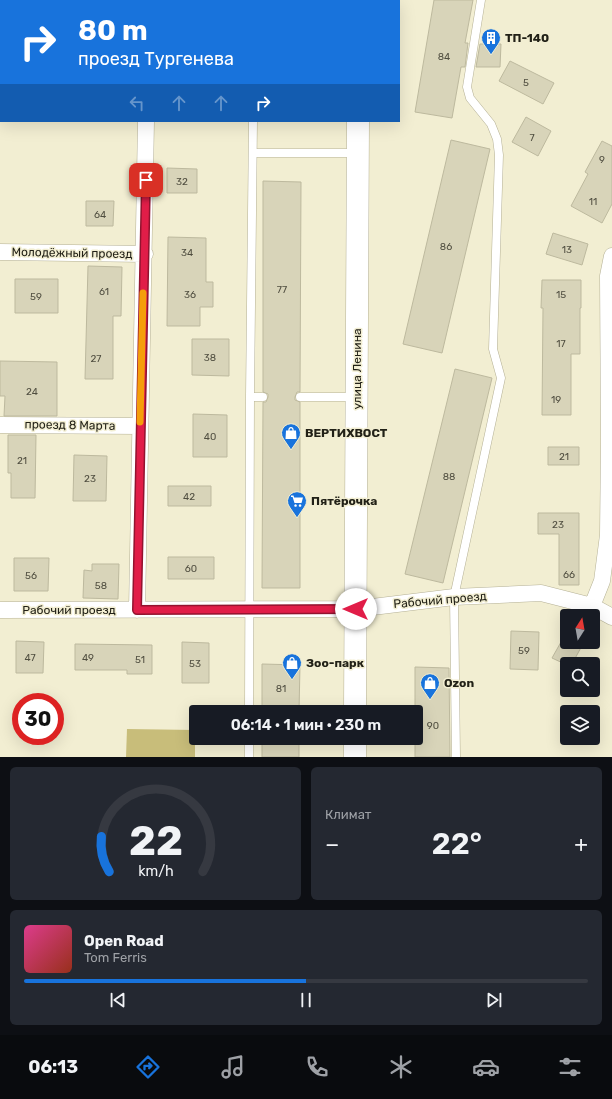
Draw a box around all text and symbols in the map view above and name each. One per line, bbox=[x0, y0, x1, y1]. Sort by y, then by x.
text: 80 m bbox=[78, 14, 148, 47]
icon: right bbox=[12, 16, 64, 68]
building icon: ТП-140 bbox=[480, 27, 502, 55]
place label: ТП-140 bbox=[505, 31, 549, 45]
text: проезд Тургенева bbox=[78, 48, 234, 70]
house number: 84 bbox=[438, 51, 450, 63]
house number: 5 bbox=[523, 77, 529, 89]
icon: left bbox=[126, 92, 148, 114]
icon: ahead bbox=[168, 92, 190, 114]
icon: ahead bbox=[210, 92, 232, 114]
icon: right bbox=[252, 92, 274, 114]
house number: 7 bbox=[529, 132, 535, 144]
house number: 9 bbox=[599, 154, 605, 166]
pin bbox=[129, 163, 163, 197]
icon: arrive bbox=[135, 169, 157, 191]
house number: 32 bbox=[176, 176, 188, 188]
house number: 11 bbox=[589, 196, 597, 208]
house number: 64 bbox=[94, 209, 106, 221]
house number: 86 bbox=[440, 241, 452, 253]
house number: 13 bbox=[562, 244, 572, 256]
street label: Молодёжный проезд bbox=[11, 245, 133, 261]
house number: 34 bbox=[181, 247, 193, 259]
house number: 77 bbox=[277, 284, 287, 296]
house number: 61 bbox=[99, 286, 109, 298]
house number: 36 bbox=[184, 289, 196, 301]
house number: 15 bbox=[556, 289, 566, 301]
house number: 59 bbox=[30, 291, 42, 303]
street label: улица Ленина bbox=[350, 328, 364, 410]
house number: 17 bbox=[556, 338, 566, 350]
house number: 38 bbox=[204, 352, 216, 364]
house number: 27 bbox=[91, 353, 102, 365]
house number: 24 bbox=[26, 386, 38, 398]
house number: 19 bbox=[551, 394, 561, 406]
street label: проезд 8 Марта bbox=[24, 417, 116, 433]
shop icon: ВЕРТИХВОСТ bbox=[280, 422, 302, 450]
place label: ВЕРТИХВОСТ bbox=[305, 426, 388, 440]
house number: 40 bbox=[204, 431, 216, 443]
house number: 21 bbox=[559, 451, 569, 463]
house number: 21 bbox=[17, 455, 27, 467]
house number: 88 bbox=[443, 471, 455, 483]
house number: 23 bbox=[84, 473, 96, 485]
supermarket icon: Пятёрочка bbox=[286, 490, 308, 518]
house number: 42 bbox=[183, 491, 195, 503]
place label: Пятёрочка bbox=[311, 494, 377, 508]
house number: 23 bbox=[552, 519, 564, 531]
house number: 60 bbox=[185, 563, 197, 575]
house number: 66 bbox=[563, 569, 575, 581]
house number: 56 bbox=[25, 570, 37, 582]
house number: 58 bbox=[95, 580, 107, 592]
position arrow bbox=[335, 588, 377, 630]
street label: Рабочий проезд bbox=[393, 589, 487, 611]
street label: Рабочий проезд bbox=[22, 603, 116, 617]
north arrow bbox=[560, 609, 600, 649]
map controls bbox=[560, 609, 600, 745]
house number: 59 bbox=[518, 645, 530, 657]
house number: 47 bbox=[24, 652, 36, 664]
house number: 49 bbox=[82, 652, 94, 664]
shop icon: Зоо-парк bbox=[281, 652, 303, 680]
house number: 51 bbox=[135, 654, 145, 666]
place label: Зоо-парк bbox=[306, 656, 365, 670]
button: search bbox=[560, 657, 600, 697]
house number: 53 bbox=[189, 658, 201, 670]
shop icon: Ozon bbox=[419, 672, 441, 700]
place label: Ozon bbox=[444, 676, 474, 690]
house number: 81 bbox=[276, 683, 286, 695]
speed limit sign: 30 bbox=[12, 693, 64, 745]
button: layers bbox=[560, 705, 600, 745]
text: 06:14 · 1 мин · 230 m bbox=[231, 716, 381, 734]
house number: 90 bbox=[427, 720, 439, 732]
text: Климат bbox=[325, 807, 371, 822]
text: 22 bbox=[128, 815, 183, 864]
text: 22° bbox=[432, 826, 482, 862]
text: − bbox=[325, 831, 339, 858]
text: + bbox=[574, 831, 588, 858]
text: km/h bbox=[138, 862, 173, 879]
text: Open Road bbox=[84, 932, 164, 950]
text: Tom Ferris bbox=[84, 950, 147, 965]
icon: previous bbox=[107, 989, 129, 1011]
icon: pause bbox=[295, 989, 317, 1011]
icon: next bbox=[483, 989, 505, 1011]
icon: directions bbox=[134, 1053, 162, 1081]
icon: music bbox=[219, 1053, 247, 1081]
icon: phone bbox=[303, 1053, 331, 1081]
icon: climate bbox=[387, 1053, 415, 1081]
icon: car bbox=[472, 1053, 500, 1081]
icon: filters bbox=[556, 1053, 584, 1081]
text: 06:13 bbox=[28, 1056, 78, 1078]

